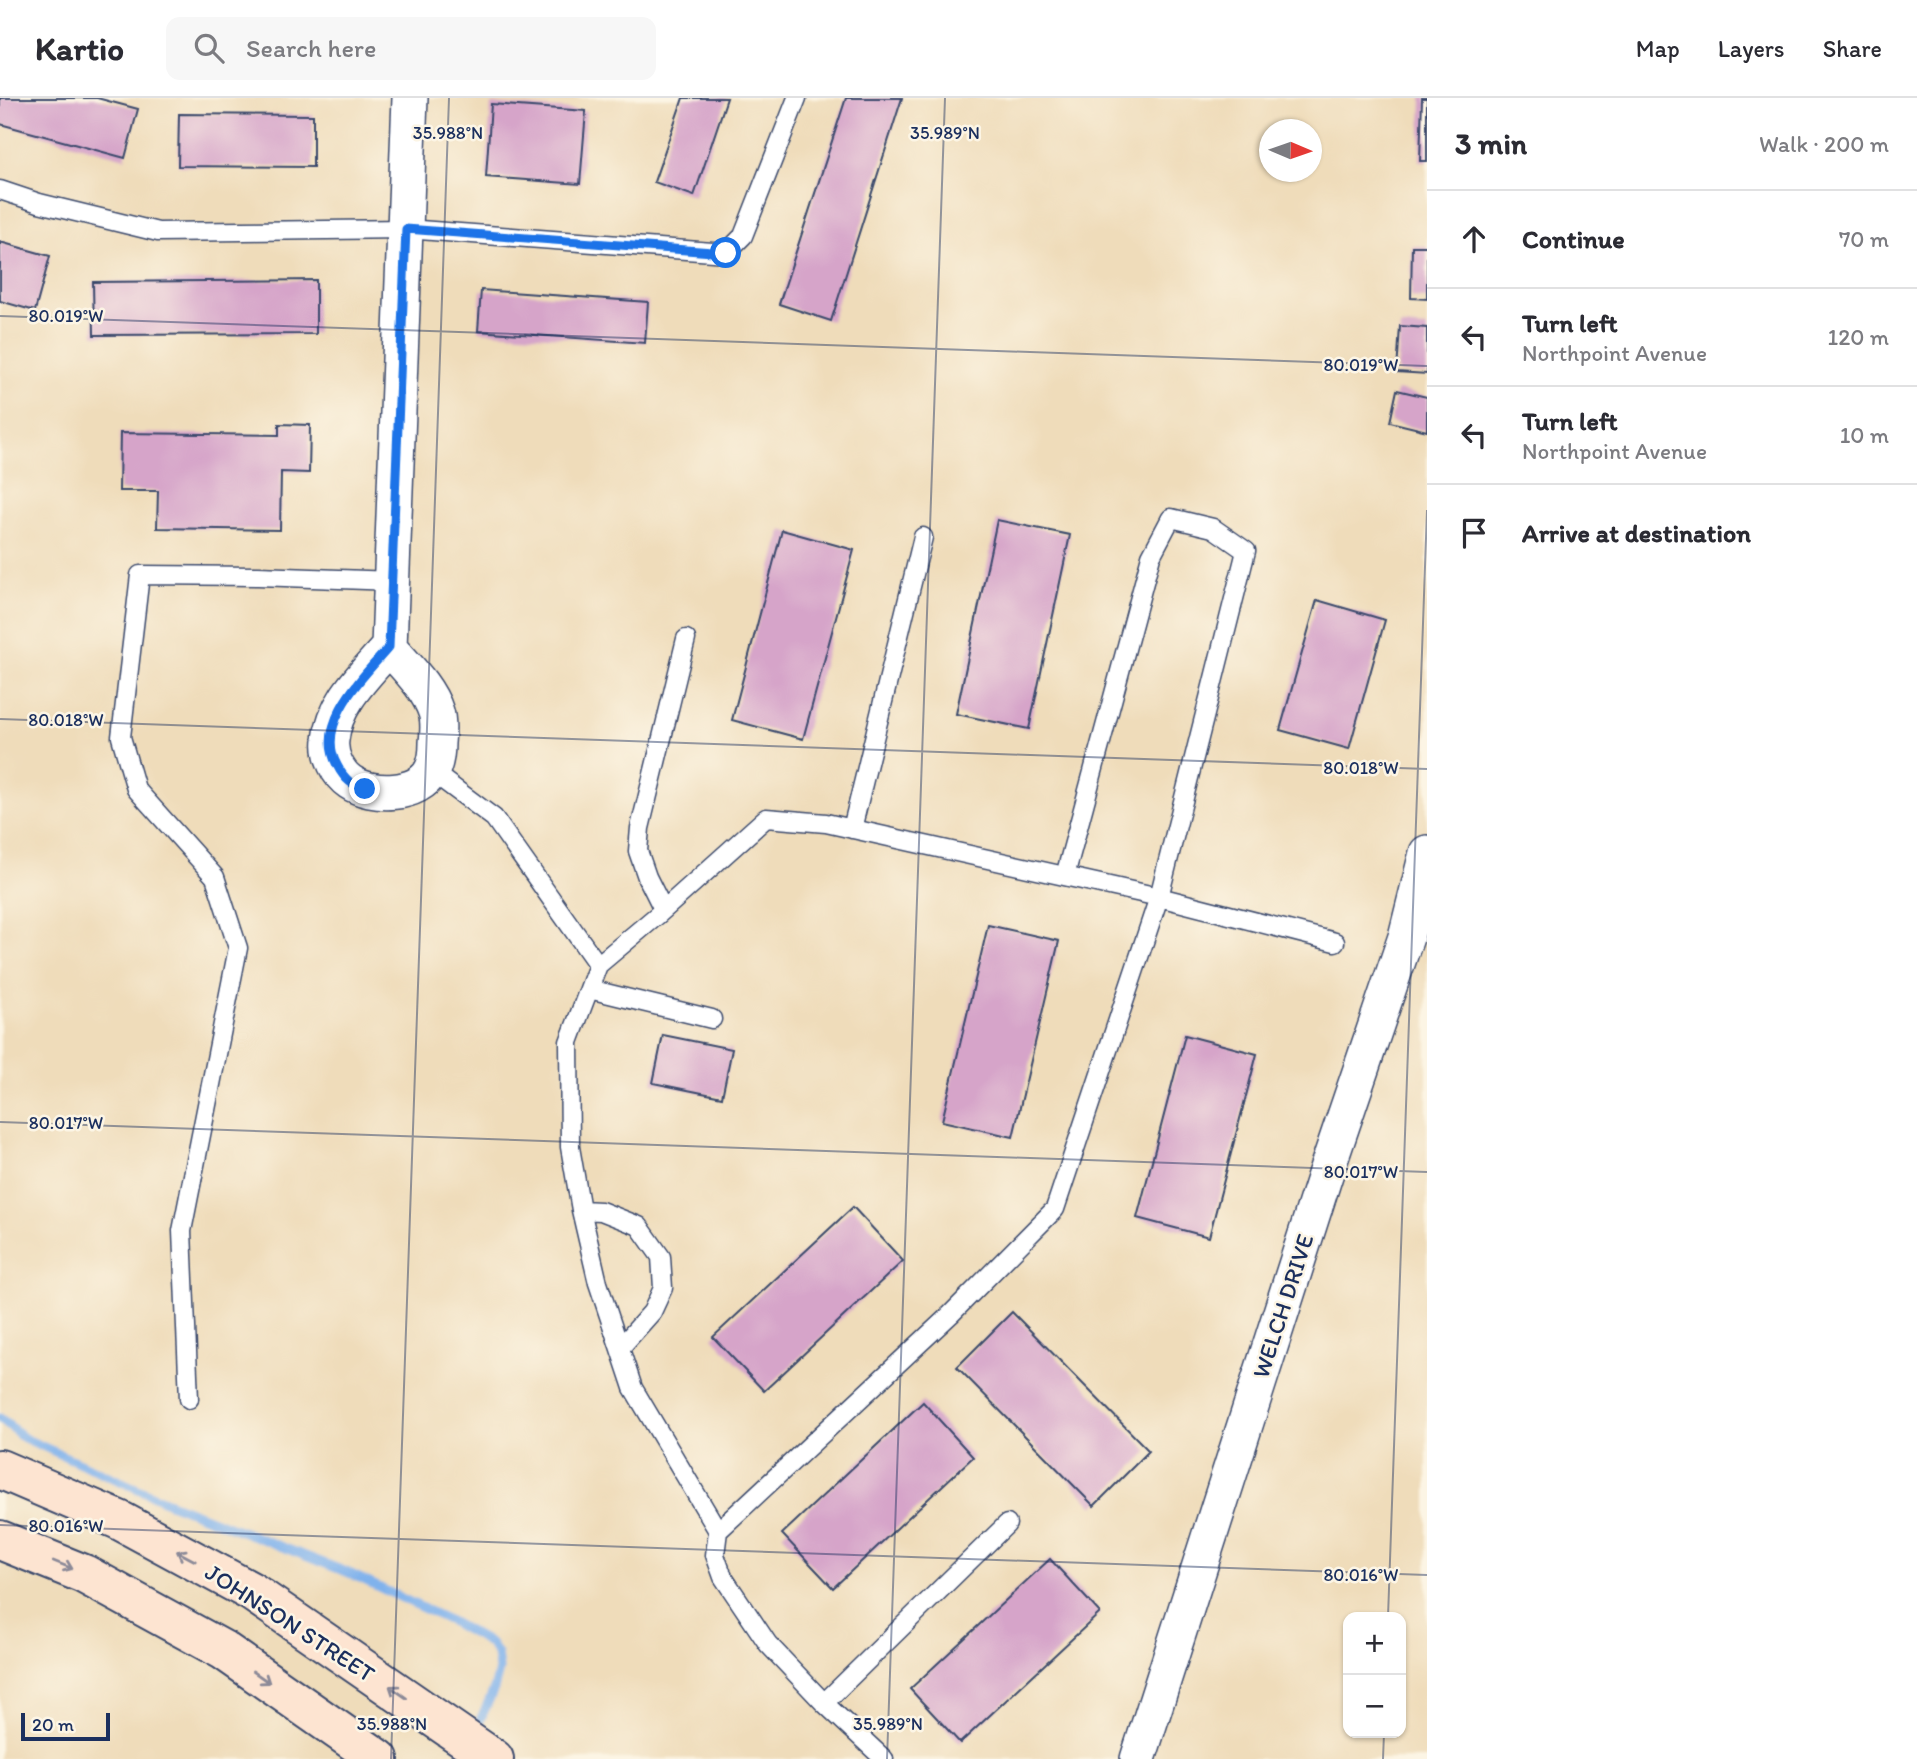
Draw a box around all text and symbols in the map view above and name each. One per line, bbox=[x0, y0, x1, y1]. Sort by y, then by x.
search box bbox=[166, 17, 656, 80]
text: Kartio bbox=[35, 29, 124, 68]
icon: search bbox=[190, 29, 228, 67]
text: Search here bbox=[246, 32, 376, 64]
text: Map bbox=[1636, 34, 1680, 63]
text: Layers bbox=[1718, 34, 1785, 63]
text: Share bbox=[1823, 34, 1882, 63]
north arrow bbox=[1259, 119, 1322, 182]
text: 35.988°N bbox=[413, 122, 483, 144]
text: 35.989°N bbox=[910, 122, 980, 144]
text: 3 min bbox=[1455, 125, 1527, 162]
text: Walk · 200 m bbox=[1759, 130, 1889, 158]
icon: ahead bbox=[1455, 220, 1493, 258]
text: Continue bbox=[1522, 223, 1625, 255]
text: 70 m bbox=[1839, 225, 1889, 253]
route start bbox=[710, 237, 741, 268]
text: 80.019°W bbox=[29, 305, 103, 327]
text: Turn left bbox=[1522, 307, 1618, 339]
icon: left bbox=[1455, 318, 1493, 356]
text: 120 m bbox=[1828, 323, 1889, 351]
text: Northpoint Avenue bbox=[1522, 339, 1707, 367]
text: 80.019°W bbox=[1324, 354, 1398, 376]
text: Turn left bbox=[1522, 405, 1618, 437]
icon: left bbox=[1455, 416, 1493, 454]
text: 10 m bbox=[1840, 421, 1889, 449]
text: Northpoint Avenue bbox=[1522, 437, 1707, 465]
icon: arrive bbox=[1455, 514, 1493, 552]
text: Arrive at destination bbox=[1522, 517, 1751, 549]
text: 80.018°W bbox=[28, 709, 104, 731]
text: 80.018°W bbox=[1323, 757, 1399, 779]
route end bbox=[349, 773, 380, 804]
text: 80.017°W bbox=[29, 1112, 103, 1134]
text: 80.017°W bbox=[1324, 1161, 1398, 1183]
street label: WELCH DRIVE bbox=[1246, 1230, 1319, 1382]
text: 80.016°W bbox=[28, 1515, 104, 1537]
one-way arrow bbox=[176, 1549, 197, 1563]
street label: JOHNSON STREET bbox=[200, 1557, 381, 1688]
one-way arrow bbox=[52, 1560, 74, 1573]
text: 80.016°W bbox=[1323, 1564, 1399, 1586]
map controls bbox=[1343, 1612, 1406, 1738]
button: + bbox=[1343, 1612, 1406, 1675]
one-way arrow bbox=[251, 1670, 270, 1684]
button: − bbox=[1343, 1675, 1406, 1738]
one-way arrow bbox=[388, 1685, 408, 1699]
scale bar bbox=[21, 1710, 110, 1742]
text: 20 m bbox=[32, 1713, 74, 1736]
text: 35.988°N bbox=[357, 1713, 427, 1735]
text: 35.989°N bbox=[853, 1713, 923, 1735]

